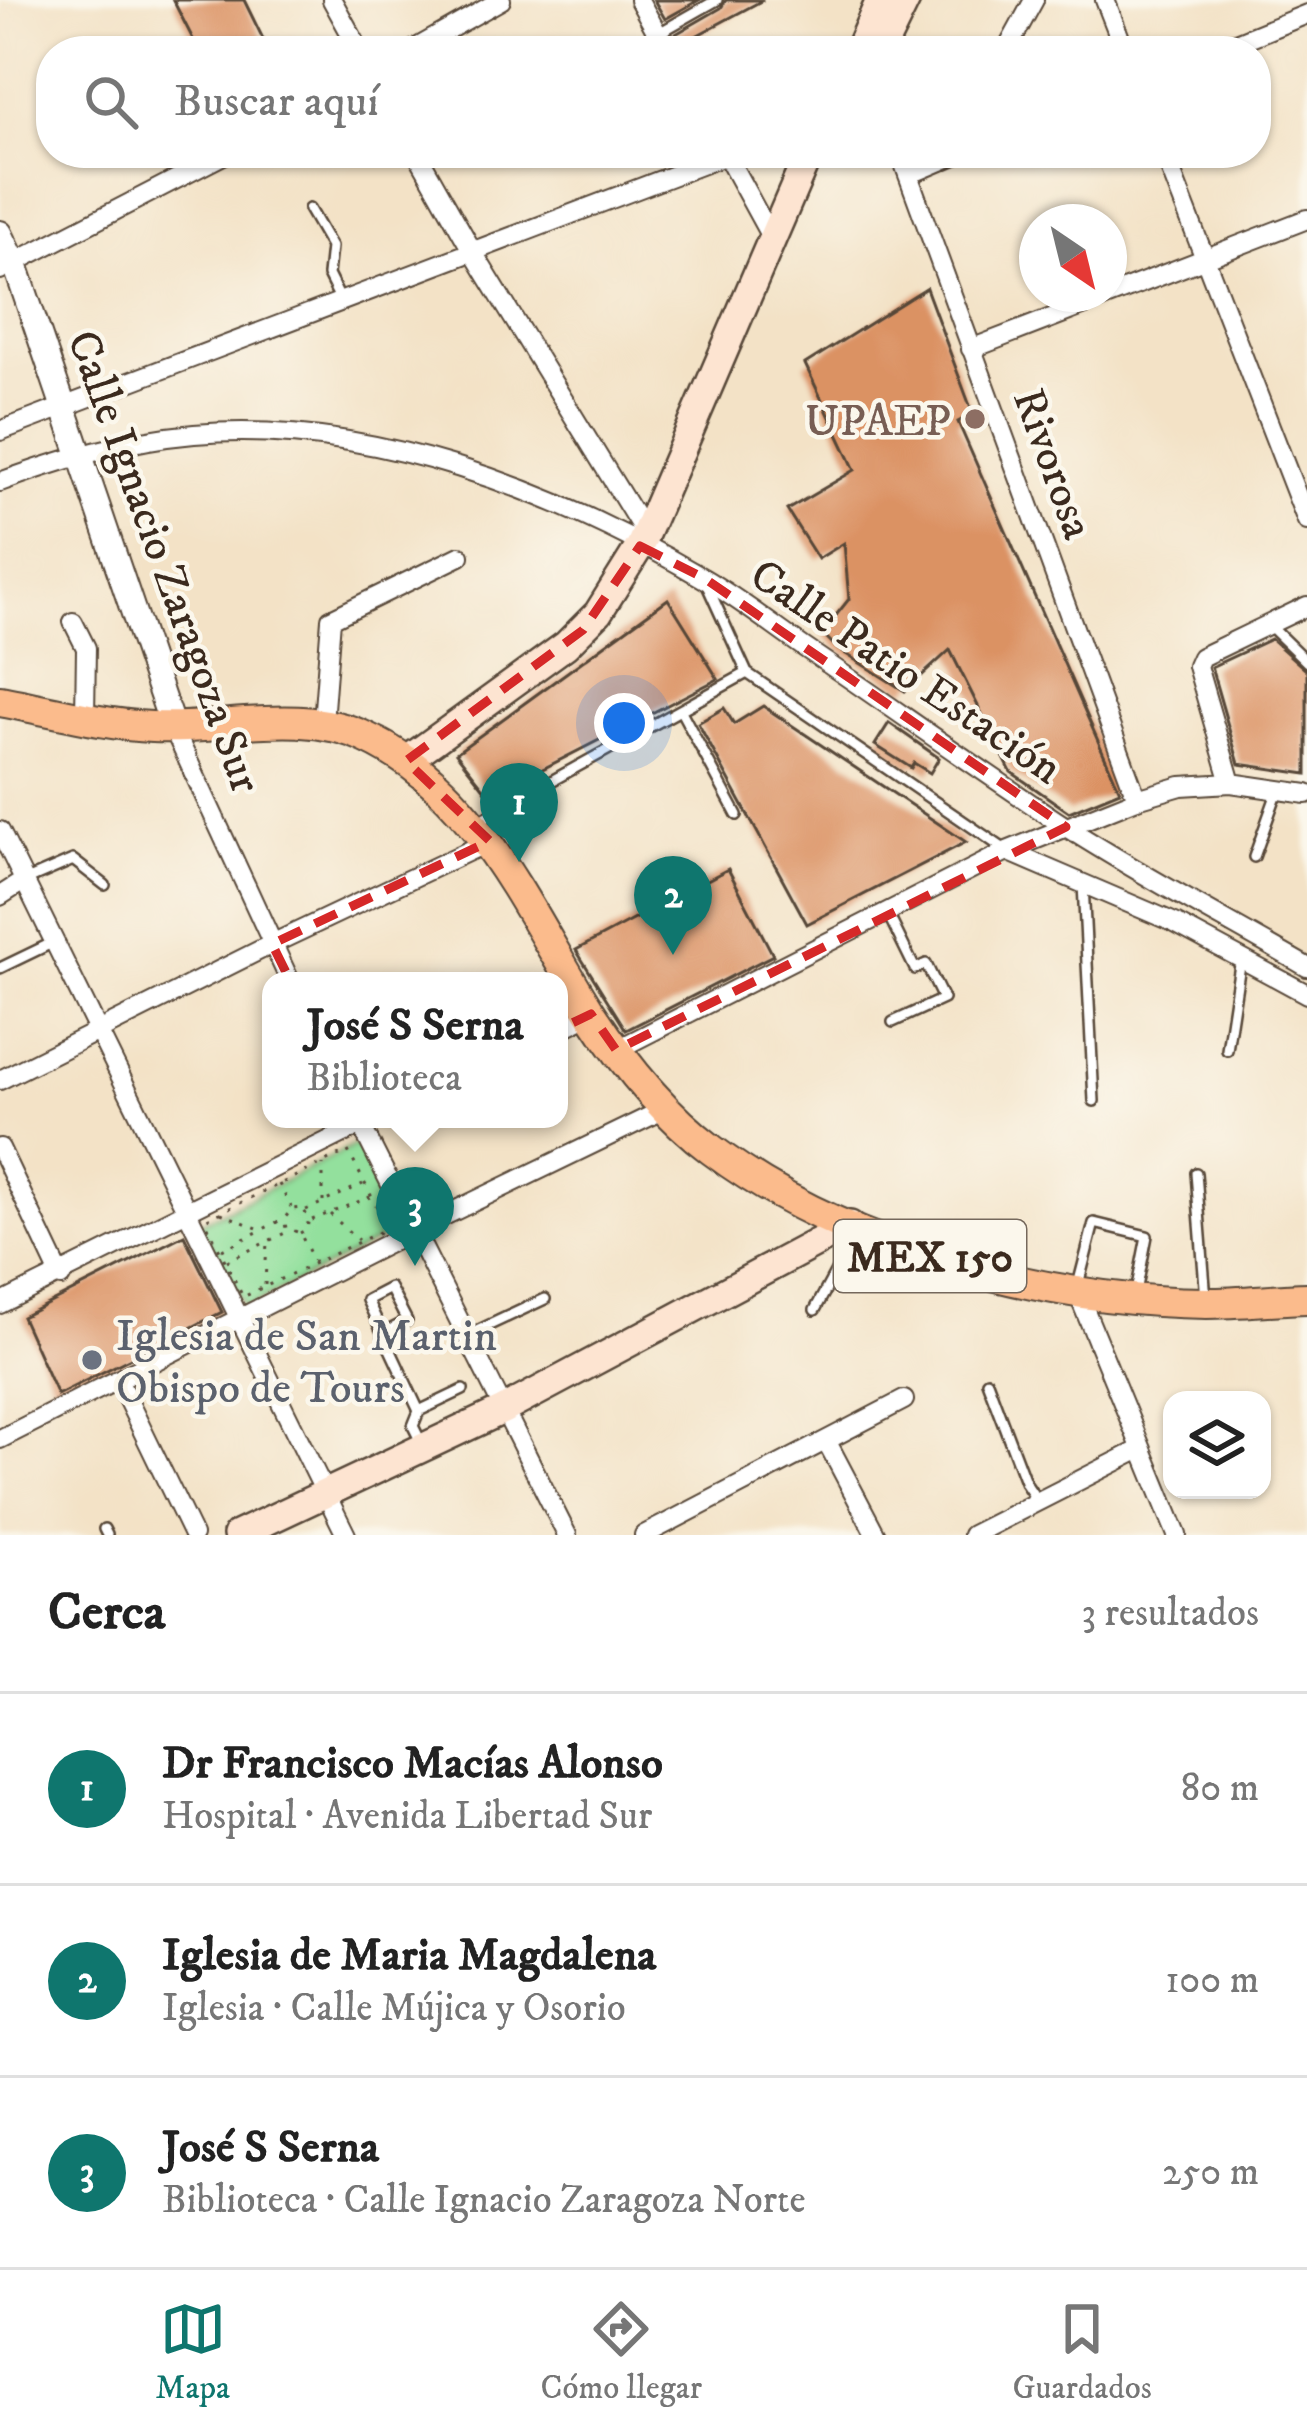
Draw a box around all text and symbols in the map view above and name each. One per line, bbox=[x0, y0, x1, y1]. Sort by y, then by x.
search box bbox=[36, 36, 1271, 168]
icon: search bbox=[78, 69, 144, 135]
text: Buscar aquí bbox=[174, 74, 379, 130]
north arrow bbox=[1019, 204, 1127, 312]
street label: Calle Ignacio Zaragoza Sur bbox=[53, 323, 273, 801]
street label: Rivorosa bbox=[999, 381, 1105, 547]
place label: UPAEP bbox=[805, 394, 951, 450]
marker: UPAEP bbox=[962, 406, 988, 432]
street label: Calle Patio Estación bbox=[739, 548, 1072, 797]
your location bbox=[594, 693, 654, 753]
pin: 1 bbox=[480, 763, 558, 862]
pin: 2 bbox=[634, 856, 712, 955]
popup bbox=[262, 972, 568, 1128]
text: José S Serna bbox=[306, 998, 524, 1054]
text: Biblioteca bbox=[306, 1054, 462, 1103]
pin: 3 bbox=[376, 1167, 454, 1266]
road number: MEX 150 bbox=[834, 1220, 1026, 1292]
place label: Iglesia de San Martin Obispo de Tours bbox=[116, 1309, 497, 1417]
marker: Iglesia de San Martin Obispo de Tours bbox=[79, 1347, 105, 1373]
map controls bbox=[1163, 1391, 1271, 1499]
button: layers bbox=[1163, 1391, 1271, 1499]
text: Cerca bbox=[48, 1581, 165, 1645]
text: 3 resultados bbox=[1082, 1589, 1259, 1638]
text: Dr Francisco Macías Alonso bbox=[162, 1736, 663, 1792]
text: 1 bbox=[80, 1764, 94, 1813]
text: 80 m bbox=[1181, 1764, 1259, 1813]
text: Hospital · Avenida Libertad Sur bbox=[162, 1792, 652, 1841]
text: Iglesia de Maria Magdalena bbox=[162, 1928, 656, 1984]
text: 2 bbox=[77, 1956, 97, 2005]
text: 100 m bbox=[1165, 1956, 1259, 2005]
text: Iglesia · Calle Mújica y Osorio bbox=[162, 1984, 626, 2033]
text: José S Serna bbox=[162, 2120, 379, 2176]
text: 3 bbox=[80, 2148, 94, 2197]
text: 250 m bbox=[1162, 2148, 1259, 2197]
text: Biblioteca · Calle Ignacio Zaragoza Norte bbox=[162, 2176, 806, 2225]
tab: Mapa bbox=[155, 2296, 230, 2409]
tab: Cómo llegar bbox=[540, 2296, 702, 2409]
tab: Guardados bbox=[1013, 2296, 1152, 2409]

